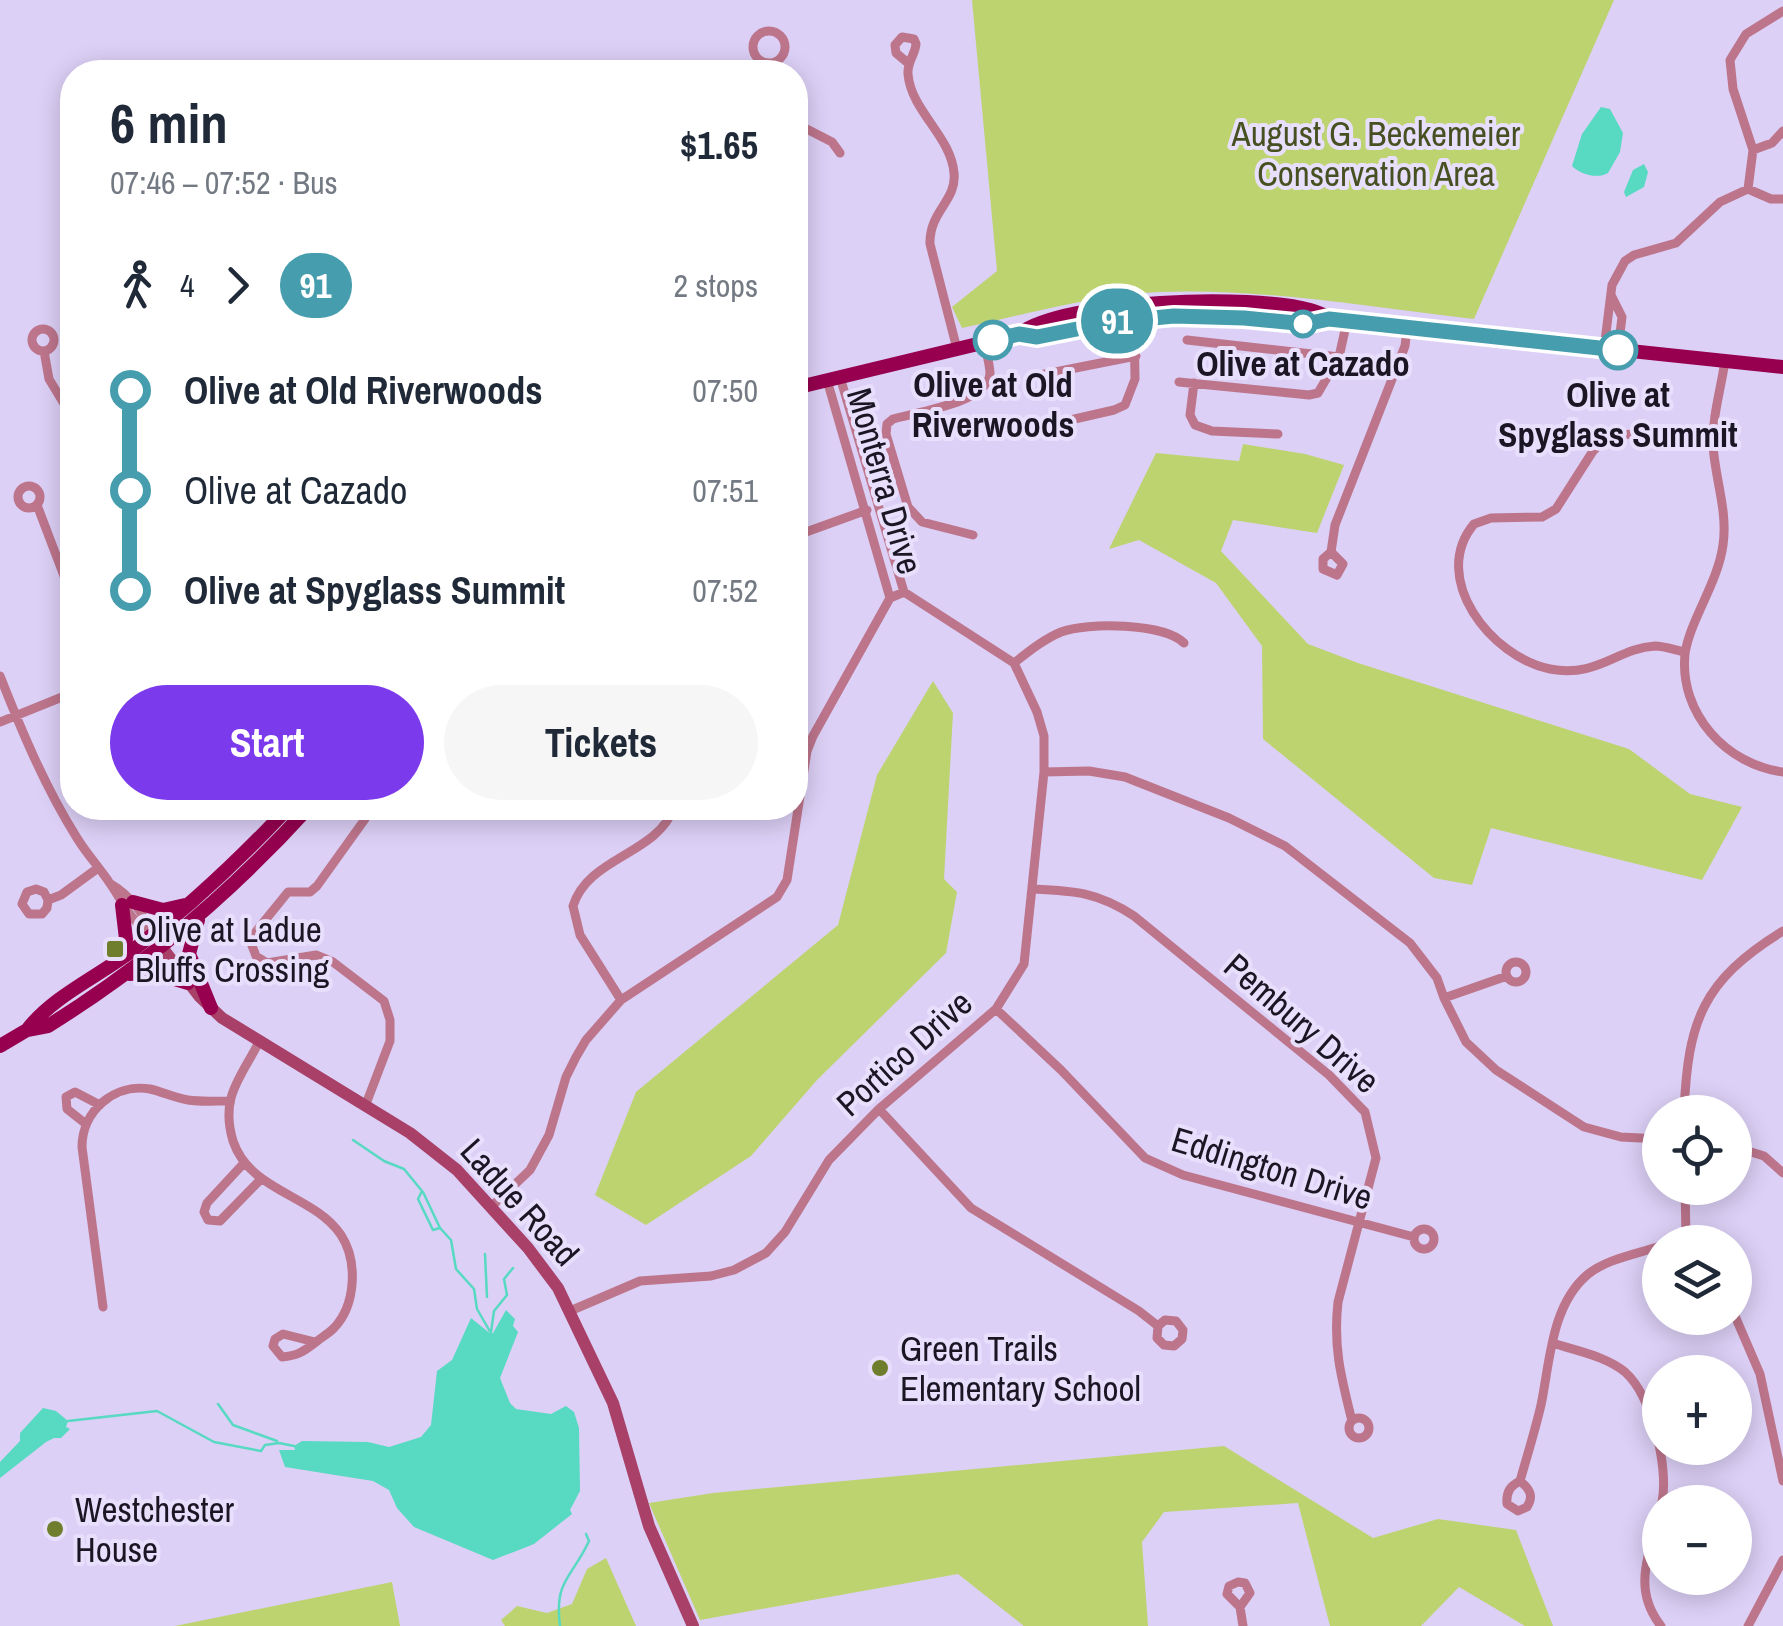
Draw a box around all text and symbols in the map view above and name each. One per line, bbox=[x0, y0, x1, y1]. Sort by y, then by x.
text: 6 min bbox=[110, 86, 228, 160]
park label: August G. Beckemeier Conservation Area bbox=[1231, 110, 1521, 197]
text: $1.65 bbox=[680, 120, 758, 171]
text: 07:46 – 07:52 · Bus bbox=[110, 161, 338, 204]
icon: walk bbox=[110, 258, 165, 313]
icon: forward bbox=[210, 258, 265, 313]
text: 91 bbox=[300, 262, 332, 309]
text: 4 bbox=[180, 264, 195, 307]
text: 2 stops bbox=[673, 264, 758, 307]
line badge: 91 bbox=[1072, 288, 1162, 354]
text: 91 bbox=[1101, 298, 1133, 345]
marker: Olive at Cazado bbox=[1290, 311, 1316, 337]
marker: Olive at Old Riverwoods bbox=[974, 321, 1012, 359]
marker: Olive at Spyglass Summit bbox=[1599, 331, 1637, 369]
place label: Olive at Cazado bbox=[1196, 340, 1410, 387]
place label: Olive at Old Riverwoods bbox=[912, 361, 1074, 448]
text: Olive at Old Riverwoods bbox=[184, 365, 543, 416]
text: 07:50 bbox=[692, 369, 758, 412]
place label: Olive at Spyglass Summit bbox=[1498, 371, 1738, 458]
street label: Monterra Drive bbox=[836, 383, 934, 579]
text: Olive at Cazado bbox=[184, 465, 407, 516]
text: 07:51 bbox=[692, 469, 758, 512]
text: Olive at Spyglass Summit bbox=[184, 565, 565, 616]
text: 07:52 bbox=[692, 569, 758, 612]
button: Start bbox=[110, 685, 424, 800]
button: Tickets bbox=[444, 685, 758, 800]
place label: Olive at Ladue Bluffs Crossing bbox=[135, 906, 329, 993]
marker: Olive at Ladue Bluffs Crossing bbox=[104, 938, 126, 960]
street label: Pembury Drive bbox=[1214, 942, 1390, 1104]
street label: Portico Drive bbox=[826, 980, 982, 1126]
map controls bbox=[1642, 1095, 1752, 1595]
button: locate bbox=[1642, 1095, 1752, 1205]
street label: Eddington Drive bbox=[1166, 1115, 1378, 1221]
street label: Ladue Road bbox=[450, 1128, 590, 1276]
button: layers bbox=[1642, 1225, 1752, 1335]
place label: Green Trails Elementary School bbox=[900, 1325, 1141, 1412]
button: + bbox=[1642, 1355, 1752, 1465]
marker: Green Trails Elementary School bbox=[869, 1357, 891, 1379]
button: − bbox=[1642, 1485, 1752, 1595]
place label: Westchester House bbox=[75, 1486, 234, 1573]
marker: Westchester House bbox=[44, 1518, 66, 1540]

